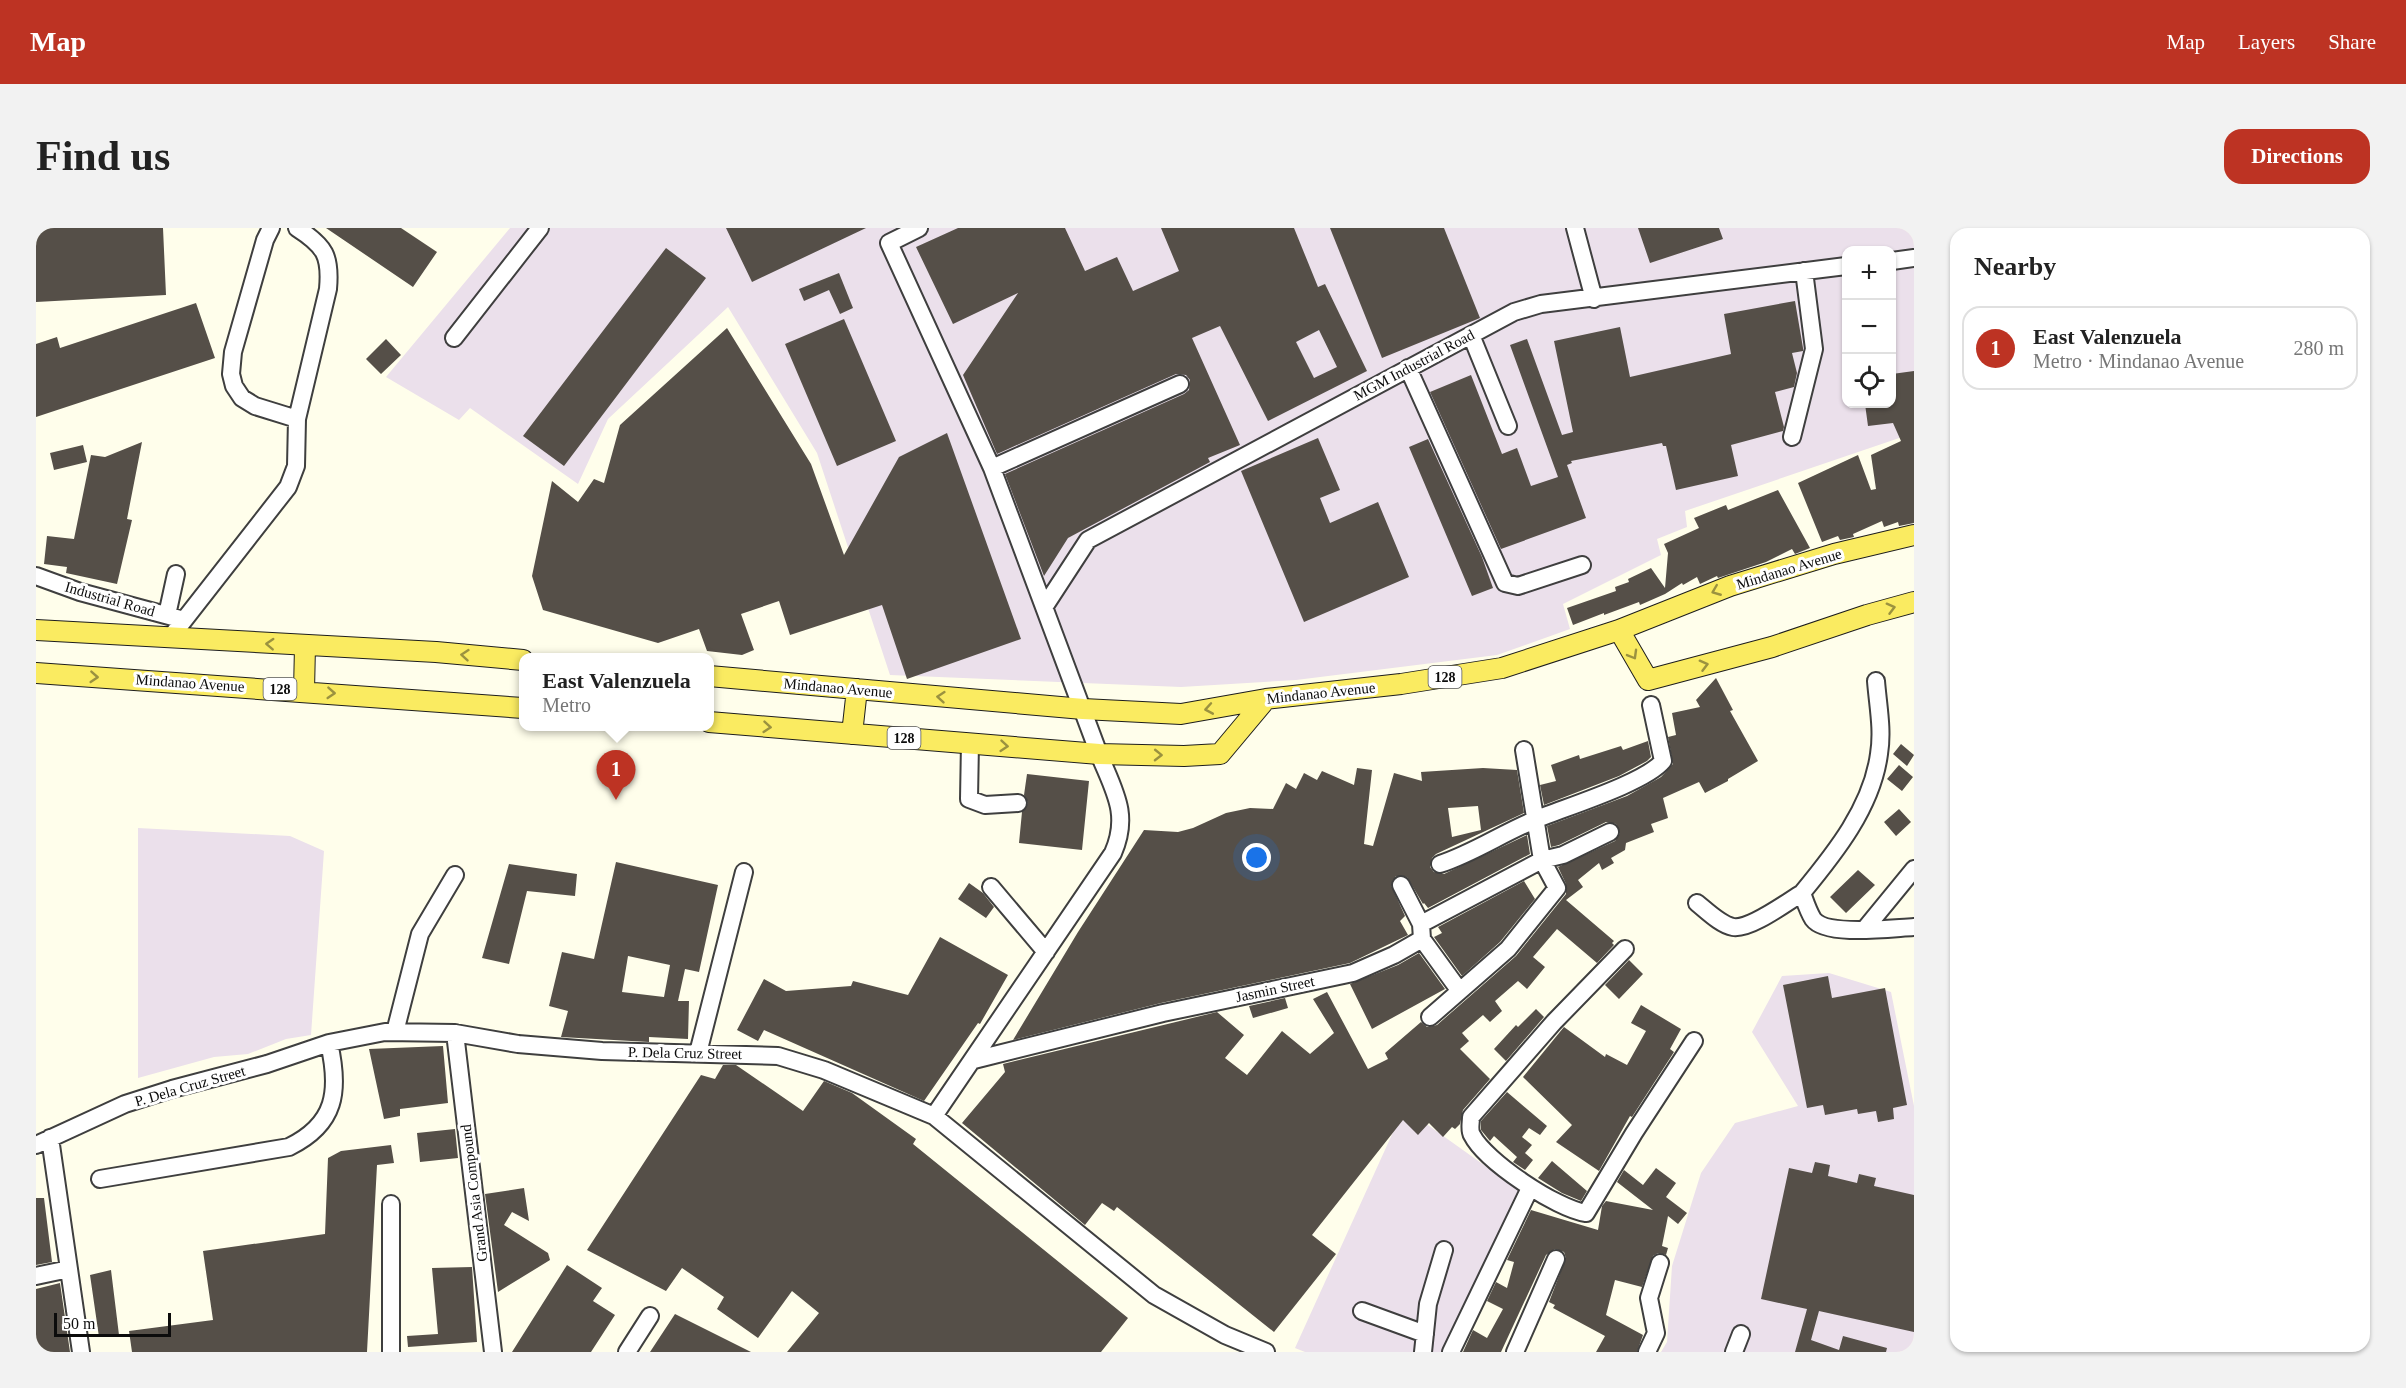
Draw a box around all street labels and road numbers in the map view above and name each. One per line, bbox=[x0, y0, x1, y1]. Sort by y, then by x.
street label: MGM Industrial Road bbox=[1351, 326, 1477, 404]
street label: Mindanao Avenue bbox=[1734, 545, 1844, 593]
street label: Industrial Road bbox=[63, 579, 157, 620]
road number: 128 bbox=[1428, 666, 1462, 688]
street label: Mindanao Avenue bbox=[135, 671, 245, 695]
street label: Mindanao Avenue bbox=[783, 675, 893, 701]
road number: 128 bbox=[264, 678, 296, 700]
street label: Mindanao Avenue bbox=[1266, 679, 1377, 707]
road number: 128 bbox=[888, 727, 920, 749]
street label: Jasmin Street bbox=[1234, 973, 1317, 1005]
street label: P. Dela Cruz Street bbox=[628, 1044, 743, 1062]
street label: P. Dela Cruz Street bbox=[133, 1062, 248, 1109]
street label: Grand Asia Compound bbox=[458, 1123, 490, 1263]

